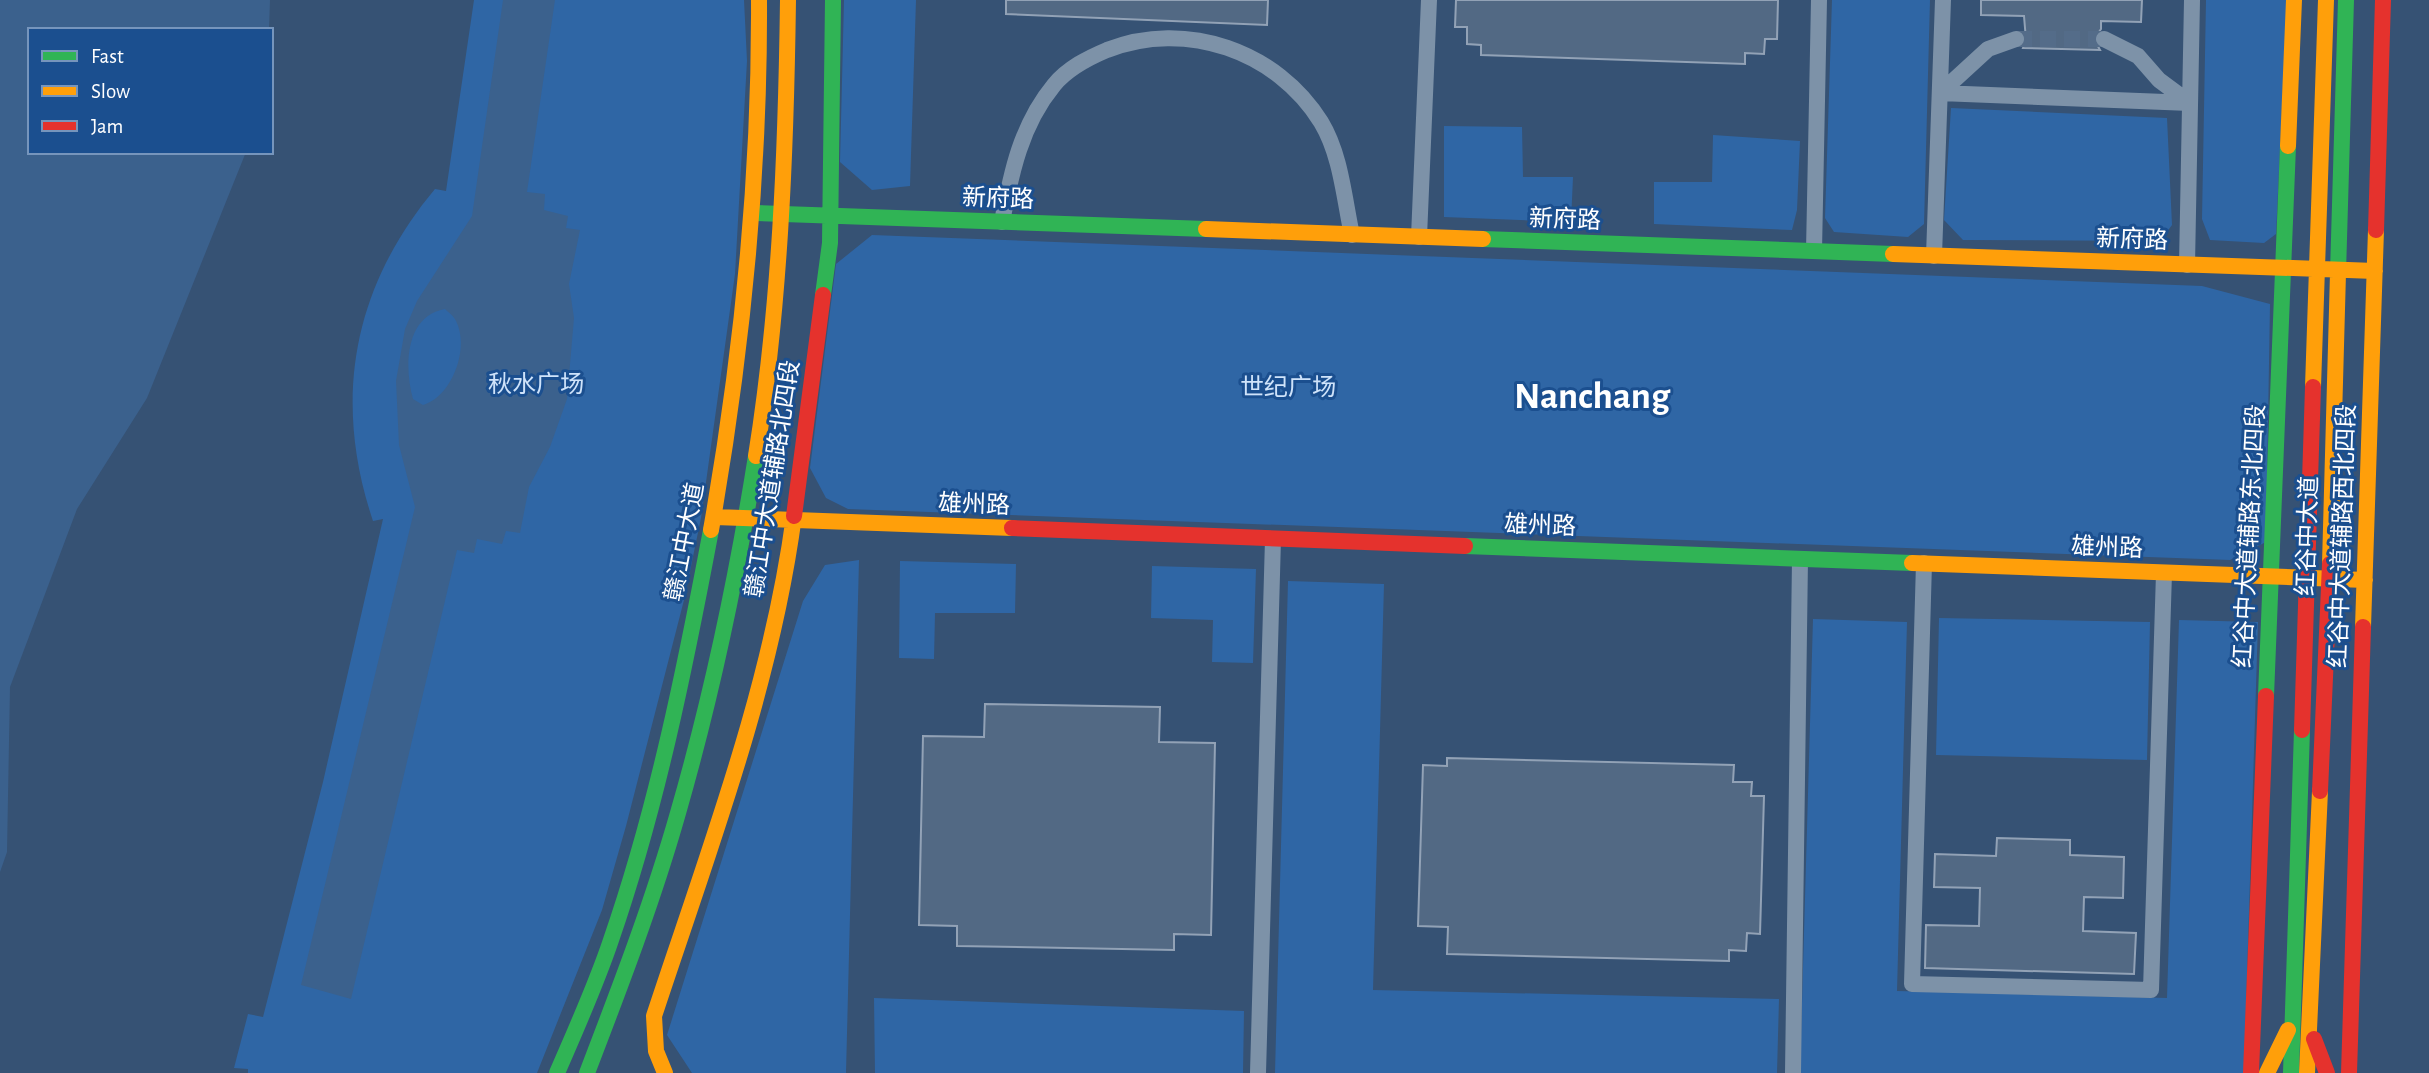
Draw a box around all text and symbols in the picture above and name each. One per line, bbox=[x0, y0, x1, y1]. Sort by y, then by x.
legend bbox=[28, 28, 273, 154]
text: Fast bbox=[91, 46, 124, 67]
text: Slow bbox=[91, 81, 130, 102]
text: Jam bbox=[91, 116, 123, 137]
street label: 新府路 bbox=[962, 184, 1034, 212]
street label: 新府路 bbox=[1529, 205, 1601, 233]
street label: 新府路 bbox=[2096, 225, 2168, 253]
street label: 赣江中大道辅路北四段 bbox=[740, 358, 804, 599]
park label: 秋水广场 bbox=[488, 371, 584, 397]
park label: 世纪广场 bbox=[1240, 374, 1336, 400]
district label: Nanchang bbox=[1514, 378, 1671, 416]
street label: 红谷中大道辅路东北四段 bbox=[2229, 403, 2269, 668]
street label: 红谷中大道辅路西北四段 bbox=[2324, 404, 2360, 668]
street label: 红谷中大道 bbox=[2292, 476, 2322, 596]
street label: 赣江中大道 bbox=[660, 480, 708, 603]
street label: 雄州路 bbox=[938, 490, 1010, 518]
street label: 雄州路 bbox=[1504, 511, 1576, 539]
street label: 雄州路 bbox=[2071, 533, 2143, 561]

